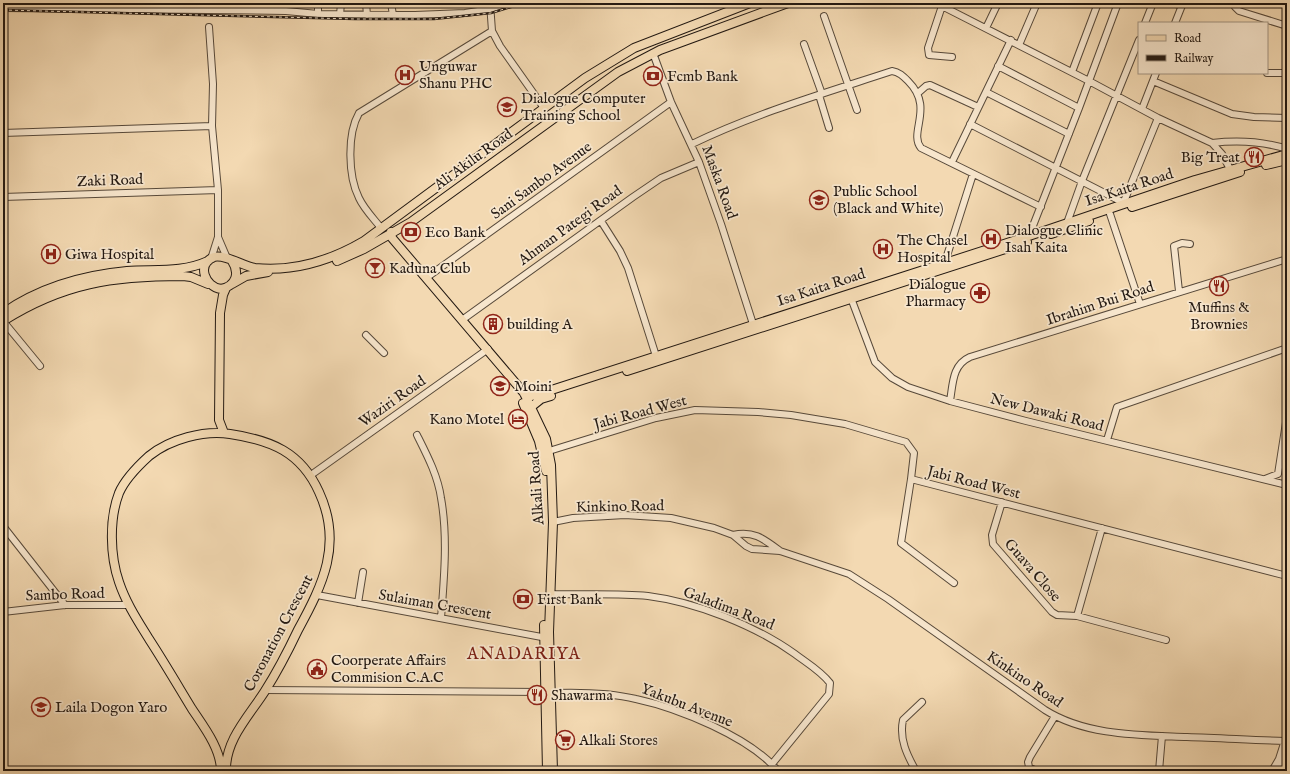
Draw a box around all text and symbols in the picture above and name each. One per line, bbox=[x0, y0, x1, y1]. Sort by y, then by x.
legend bbox=[1138, 22, 1268, 74]
text: Road bbox=[1174, 31, 1202, 46]
text: Railway bbox=[1174, 51, 1213, 66]
place label: Unguwar Shanu PHC bbox=[419, 57, 493, 93]
hospital icon: Unguwar Shanu PHC bbox=[394, 64, 416, 86]
bank icon: Fcmb Bank bbox=[642, 65, 664, 87]
place label: Fcmb Bank bbox=[667, 67, 739, 86]
place label: Dialogue Computer Training School bbox=[521, 89, 646, 125]
school or university icon: Dialogue Computer Training School bbox=[496, 96, 518, 118]
street label: Ali Akilu Road bbox=[429, 124, 517, 195]
street label: Sani Sambo Avenue bbox=[487, 137, 596, 223]
street label: Maska Road bbox=[697, 142, 742, 223]
restaurant icon: Big Treat bbox=[1243, 146, 1265, 168]
place label: Big Treat bbox=[1181, 148, 1240, 167]
street label: Isa Kaita Road bbox=[1083, 164, 1177, 211]
street label: Zaki Road bbox=[77, 170, 144, 191]
street label: Ahman Pategi Road bbox=[514, 181, 627, 270]
place label: Public School (Black and White) bbox=[833, 182, 944, 218]
school or university icon: Public School (Black and White) bbox=[808, 189, 830, 211]
bank icon: Eco Bank bbox=[400, 221, 422, 243]
place label: Dialogue Clinic Isah Kaita bbox=[1005, 221, 1103, 257]
place label: Eco Bank bbox=[425, 223, 487, 242]
hospital icon: Dialogue Clinic Isah Kaita bbox=[980, 228, 1002, 250]
place label: The Chasel Hospital bbox=[897, 231, 968, 267]
hospital icon: The Chasel Hospital bbox=[872, 238, 894, 260]
hospital icon: Giwa Hospital bbox=[40, 243, 62, 265]
place label: Giwa Hospital bbox=[65, 245, 155, 264]
bar icon: Kaduna Club bbox=[364, 257, 386, 279]
place label: Kaduna Club bbox=[389, 259, 470, 278]
street label: Isa Kaita Road bbox=[775, 264, 869, 311]
place label: Dialogue Pharmacy bbox=[905, 275, 967, 311]
restaurant icon: Muffins & Brownies bbox=[1208, 275, 1230, 297]
street label: Ibrahim Bui Road bbox=[1044, 277, 1157, 330]
pharmacy icon: Dialogue Pharmacy bbox=[969, 282, 991, 304]
place label: Muffins & Brownies bbox=[1188, 298, 1250, 334]
building icon: building A bbox=[482, 313, 504, 335]
place label: building A bbox=[507, 315, 573, 334]
street label: Waziri Road bbox=[355, 371, 430, 431]
school or university icon: Moini bbox=[489, 375, 511, 397]
place label: Moini bbox=[514, 377, 552, 396]
street label: New Dawaki Road bbox=[988, 389, 1107, 436]
street label: Jabi Road West bbox=[590, 391, 689, 435]
hotel icon: Kano Motel bbox=[507, 408, 529, 430]
place label: Kano Motel bbox=[429, 410, 505, 429]
street label: Alkali Road bbox=[524, 449, 549, 527]
street label: Jabi Road West bbox=[923, 461, 1023, 503]
street label: Kinkino Road bbox=[576, 496, 665, 517]
street label: Guava Close bbox=[1000, 535, 1065, 606]
street label: Coronation Crescent bbox=[240, 571, 317, 695]
street label: Galadima Road bbox=[680, 582, 778, 635]
street label: Sambo Road bbox=[25, 584, 106, 605]
street label: Sulaiman Crescent bbox=[377, 585, 493, 624]
bank icon: First Bank bbox=[512, 588, 534, 610]
place label: First Bank bbox=[537, 590, 603, 609]
district label: ANADARIYA bbox=[466, 644, 581, 665]
street label: Kinkino Road bbox=[983, 647, 1067, 712]
place label: Coorperate Affairs Commision C.A.C bbox=[331, 651, 446, 687]
public building icon: Coorperate Affairs Commision C.A.C bbox=[306, 658, 328, 680]
street label: Yakubu Avenue bbox=[638, 679, 736, 732]
restaurant icon: Shawarma bbox=[526, 684, 548, 706]
place label: Shawarma bbox=[551, 686, 613, 705]
school or university icon: Laila Dogon Yaro bbox=[30, 696, 52, 718]
place label: Laila Dogon Yaro bbox=[55, 698, 167, 717]
supermarket icon: Alkali Stores bbox=[554, 729, 576, 751]
place label: Alkali Stores bbox=[578, 731, 658, 750]

